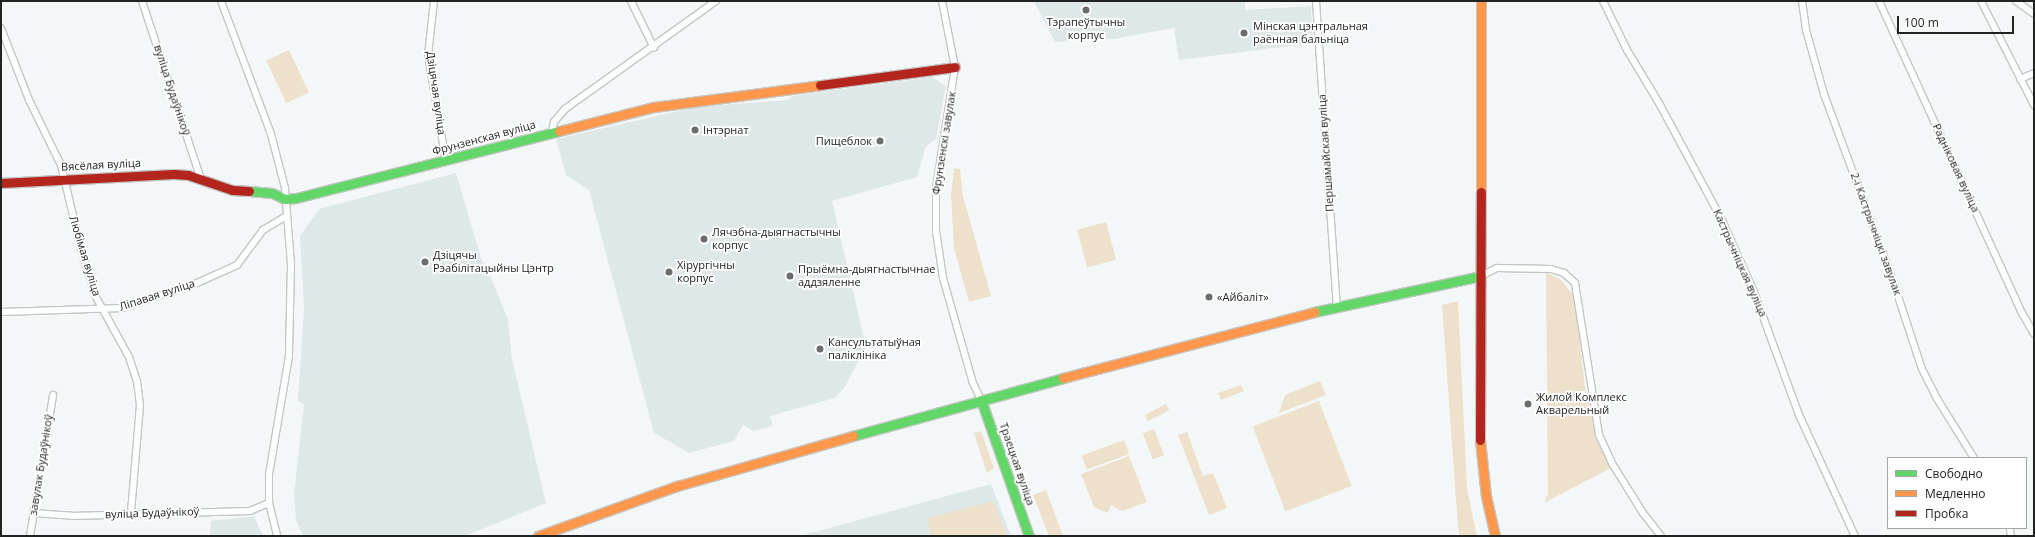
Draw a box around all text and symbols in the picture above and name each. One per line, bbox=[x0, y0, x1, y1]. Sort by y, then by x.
marker: Тэрапеўтычны корпус bbox=[1081, 5, 1091, 15]
scale bar bbox=[1899, 8, 2016, 34]
text: 100 m bbox=[1904, 14, 1939, 31]
place label: Тэрапеўтычны корпус bbox=[1047, 16, 1125, 42]
place label: Мінская цэнтральная раённая бальніца bbox=[1253, 20, 1368, 46]
marker: Мінская цэнтральная раённая бальніца bbox=[1238, 27, 1250, 39]
street label: вуліца Будаўнікоў bbox=[151, 43, 193, 137]
street label: Дзіцячая вуліца bbox=[424, 50, 448, 136]
street label: Фрунзенскі завулак bbox=[929, 90, 959, 196]
street label: Першамайская вуліца bbox=[1315, 94, 1337, 212]
street label: Фрунзенская вуліца bbox=[431, 118, 537, 158]
street label: Радніковая вуліца bbox=[1930, 122, 1982, 214]
place label: Інтэрнат bbox=[703, 123, 749, 137]
marker: Інтэрнат bbox=[690, 125, 700, 135]
place label: Пищеблок bbox=[816, 134, 872, 148]
marker: Пищеблок bbox=[875, 136, 885, 146]
street label: Вясёлая вуліца bbox=[61, 156, 141, 174]
street label: 2-і Кастрычніцкі завулак bbox=[1848, 171, 1904, 297]
street label: Кастрычніцкая вуліца bbox=[1710, 207, 1770, 319]
street label: Любімая вуліца bbox=[67, 214, 103, 298]
place label: Лячэбна-дыягнастычны корпус bbox=[712, 226, 841, 252]
marker: Лячэбна-дыягнастычны корпус bbox=[699, 234, 709, 244]
place label: Дзіцячы Рэабілітацыйны Цэнтр bbox=[433, 249, 554, 275]
marker: Дзіцячы Рэабілітацыйны Цэнтр bbox=[420, 257, 430, 267]
place label: Хірургічны корпус bbox=[677, 259, 735, 285]
place label: Прыёмна-дыягнастычнае аддзяленне bbox=[798, 263, 936, 289]
marker: Хірургічны корпус bbox=[664, 267, 674, 277]
marker: Прыёмна-дыягнастычнае аддзяленне bbox=[785, 271, 795, 281]
street label: Ліпавая вуліца bbox=[118, 277, 196, 313]
place label: «Айбаліт» bbox=[1217, 290, 1269, 304]
marker: «Айбаліт» bbox=[1204, 292, 1214, 302]
place label: Кансультатыўная паліклініка bbox=[828, 336, 921, 362]
marker: Кансультатыўная паліклініка bbox=[815, 344, 825, 354]
place label: Жилой Комплекс Акварельный bbox=[1536, 391, 1627, 417]
marker: Жилой Комплекс Акварельный bbox=[1523, 399, 1533, 409]
street label: завулак Будаўнікоў bbox=[27, 414, 55, 516]
street label: Траецкая вуліца bbox=[997, 421, 1037, 507]
legend bbox=[1887, 457, 2027, 529]
text: Свободно bbox=[1925, 465, 1983, 482]
text: Медленно bbox=[1925, 485, 1985, 502]
street label: вуліца Будаўнікоў bbox=[105, 505, 199, 521]
text: Пробка bbox=[1925, 505, 1968, 522]

